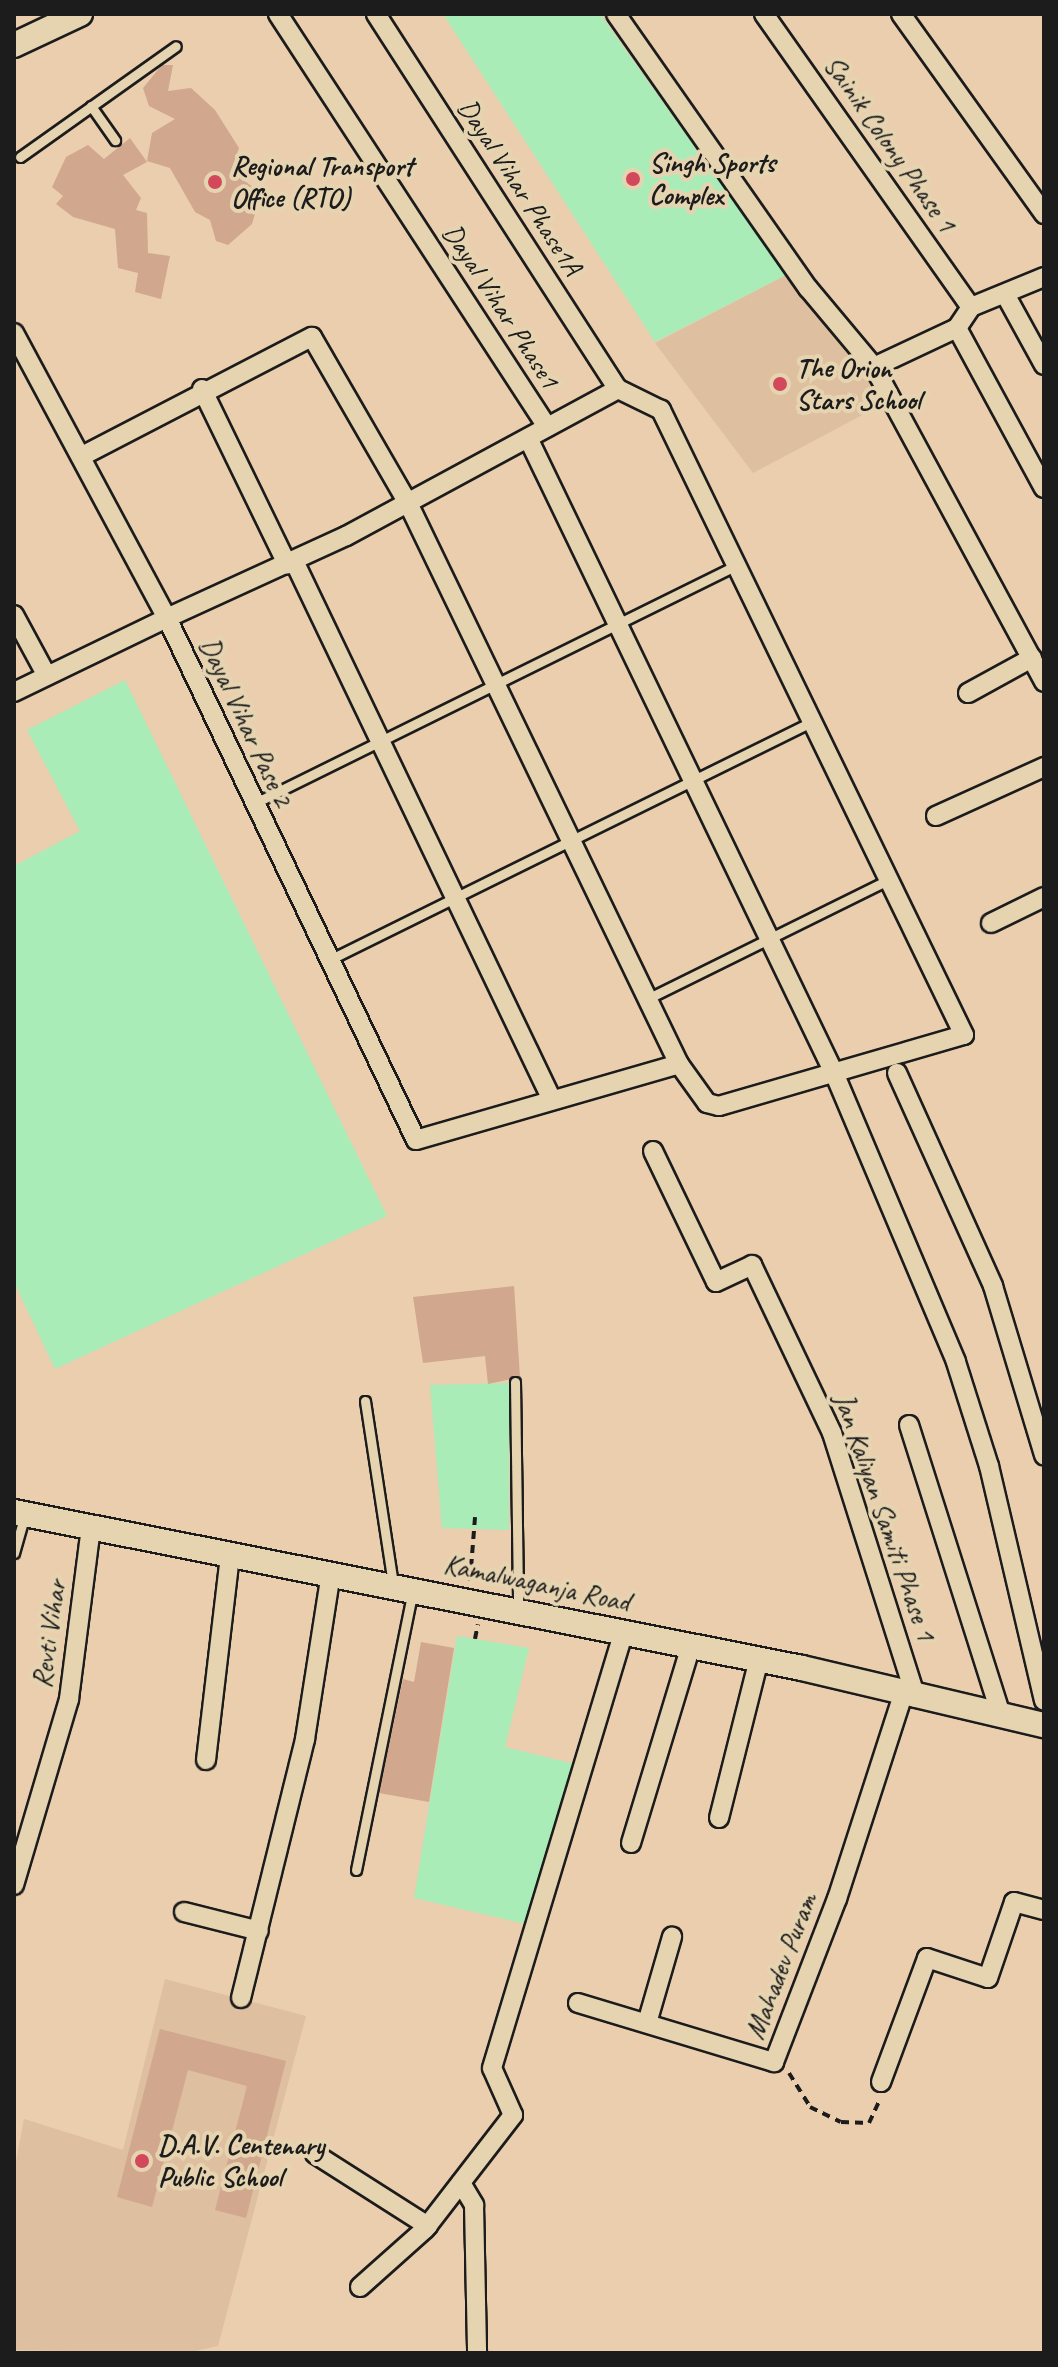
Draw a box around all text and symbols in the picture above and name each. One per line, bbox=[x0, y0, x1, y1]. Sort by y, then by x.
street label: Sainik Colony Phase 1 bbox=[816, 49, 964, 239]
street label: Dayal Vihar Phase1A bbox=[450, 92, 590, 282]
place label: Singh Sports Complex bbox=[649, 146, 775, 212]
place label: Regional Transport Office (RTO) bbox=[231, 149, 414, 215]
marker: Singh Sports Complex bbox=[624, 170, 642, 188]
marker: Regional Transport Office (RTO) bbox=[206, 173, 224, 191]
street label: Dayal Vihar Phase1 bbox=[435, 217, 567, 395]
place label: The Orion Stars School bbox=[796, 351, 921, 417]
marker: The Orion Stars School bbox=[771, 375, 789, 393]
street label: Dayal Vihar Pase 2 bbox=[192, 632, 300, 812]
street label: Jan Kaliyan Samiti Phase 1 bbox=[827, 1389, 943, 1645]
street label: Kamalwaganja Road bbox=[442, 1547, 632, 1619]
street label: Revti Vihar bbox=[25, 1578, 73, 1690]
street label: Mahadev Puram bbox=[738, 1888, 824, 2044]
place label: D.A.V. Centenary Public School bbox=[158, 2128, 324, 2194]
marker: D.A.V. Centenary Public School bbox=[133, 2152, 151, 2170]

